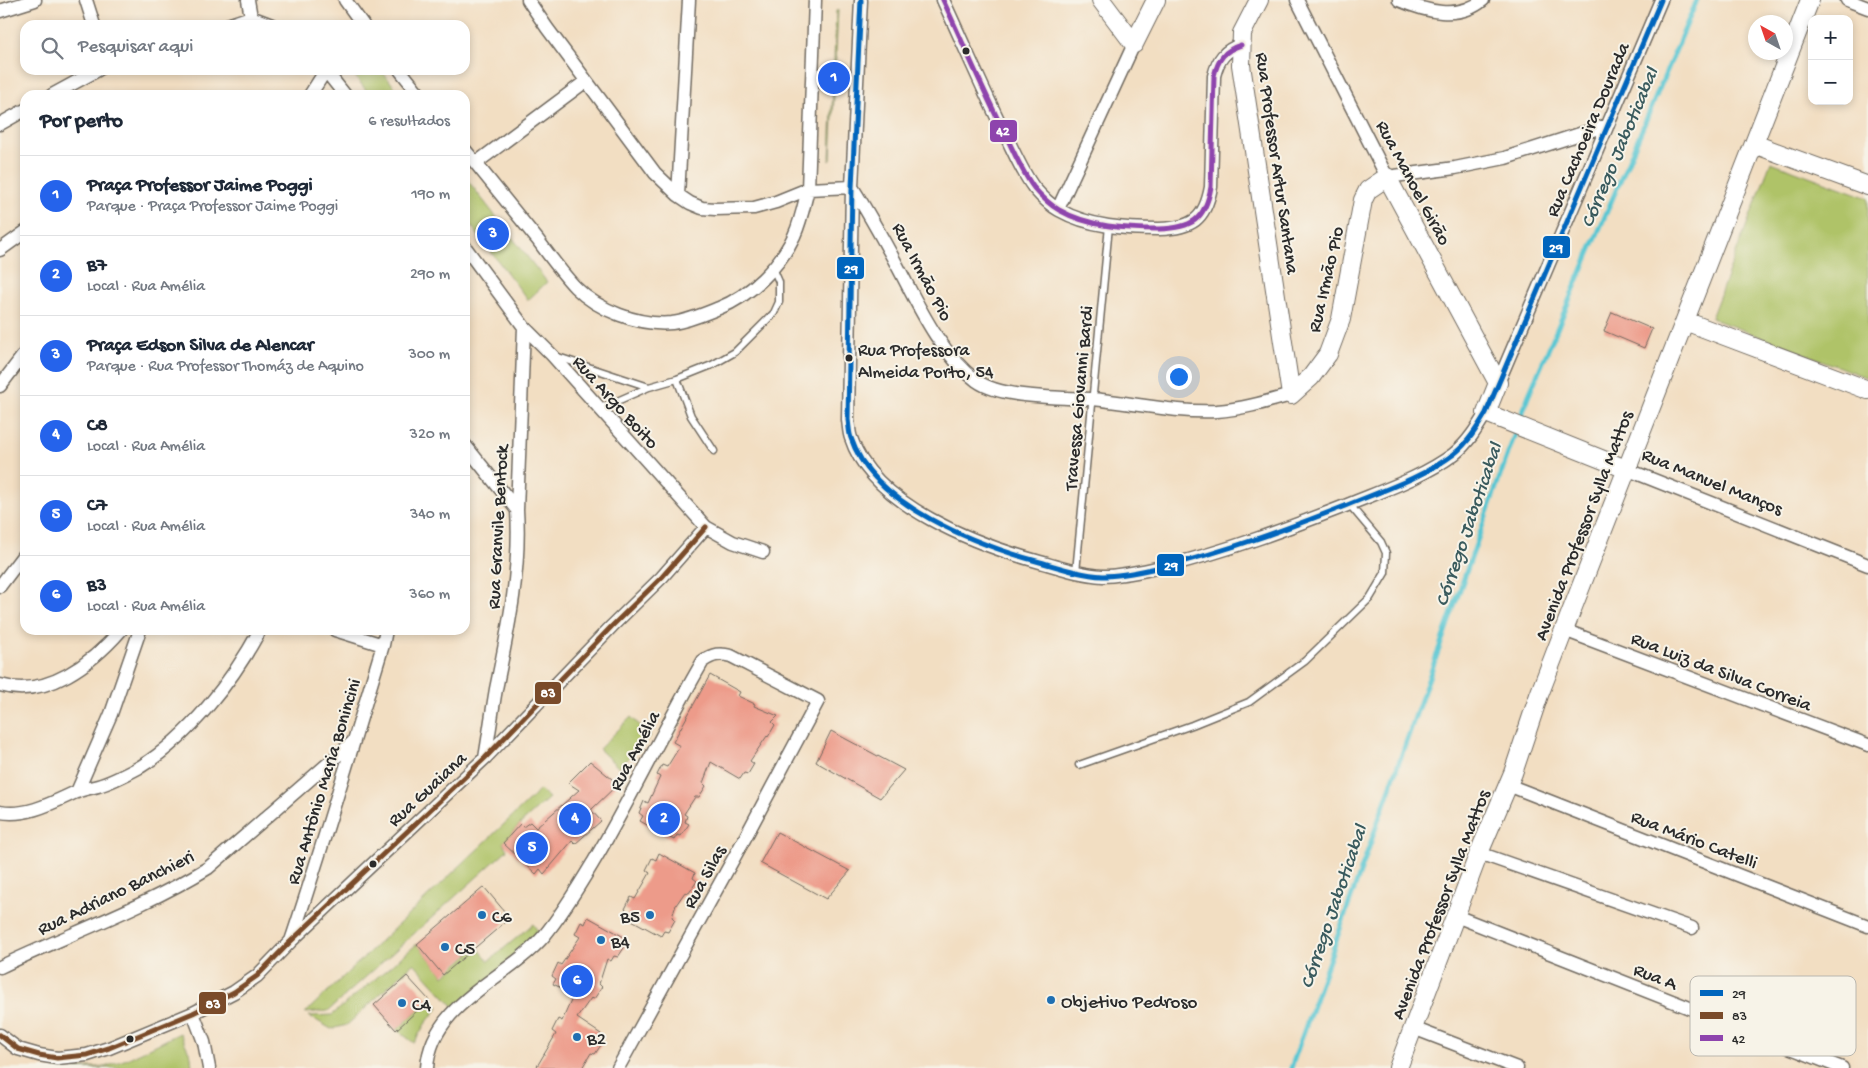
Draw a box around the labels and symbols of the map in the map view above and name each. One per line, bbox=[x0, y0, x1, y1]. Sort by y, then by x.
north arrow bbox=[1748, 15, 1793, 60]
street label: Rua Cachoeira Dourada bbox=[1542, 38, 1637, 221]
unlabelled marker bbox=[961, 46, 971, 56]
street label: Rua Professor Artur Santana bbox=[1249, 51, 1303, 277]
pin: 1 bbox=[818, 59, 850, 97]
water label: Córrego Jaboticabal bbox=[1577, 64, 1666, 232]
street label: Rua Manoel Girão bbox=[1369, 117, 1455, 250]
line badge: 42 bbox=[989, 119, 1018, 143]
text: 42 bbox=[995, 124, 1010, 141]
pin: 3 bbox=[477, 215, 509, 253]
street label: Rua Irmão Pio bbox=[885, 220, 956, 326]
street label: Rua Irmão Pio bbox=[1304, 224, 1351, 335]
line badge: 29 bbox=[1542, 235, 1571, 259]
text: 29 bbox=[1549, 241, 1563, 258]
line badge: 29 bbox=[836, 256, 865, 280]
text: 29 bbox=[844, 262, 858, 279]
street label: Travessa Giovanni Bardi bbox=[1061, 305, 1100, 493]
place label: Rua Professora Almeida Porto, 54 bbox=[858, 341, 994, 384]
street label: Rua Argo Boito bbox=[566, 352, 663, 455]
marker: Rua Professora Almeida Porto, 54 bbox=[844, 353, 854, 363]
your location bbox=[1166, 364, 1192, 390]
street label: Avenida Professor Sylla Mattos bbox=[1531, 407, 1640, 644]
water label: Córrego Jaboticabal bbox=[1432, 439, 1510, 610]
street label: Rua Granvile Bentock bbox=[484, 443, 515, 610]
street label: Rua Manuel Manços bbox=[1638, 444, 1787, 522]
line badge: 29 bbox=[1156, 553, 1185, 577]
text: 29 bbox=[1164, 559, 1178, 576]
street label: Rua Luiz da Silva Correia bbox=[1627, 628, 1816, 719]
street label: Rua Antônio Maria Bonincini bbox=[283, 676, 368, 888]
line badge: 83 bbox=[534, 681, 562, 705]
text: 83 bbox=[541, 686, 555, 703]
street label: Rua Amélia bbox=[605, 706, 667, 796]
street label: Rua Guaiana bbox=[384, 747, 474, 833]
street label: Avenida Professor Sylla Mattos bbox=[1388, 786, 1497, 1023]
pin: 4 bbox=[559, 800, 591, 838]
pin: 2 bbox=[648, 800, 680, 838]
street label: Rua Mário Catelli bbox=[1627, 807, 1760, 876]
water label: Córrego Jaboticabal bbox=[1297, 821, 1375, 992]
pin: 5 bbox=[516, 829, 548, 867]
street label: Rua Silas bbox=[679, 841, 733, 913]
street label: Rua Adriano Banchieri bbox=[34, 846, 199, 942]
unlabelled marker bbox=[368, 859, 378, 869]
place label: C6 bbox=[492, 907, 512, 930]
place label: B5 bbox=[619, 907, 640, 930]
marker: C6 bbox=[476, 909, 488, 921]
marker: B5 bbox=[644, 909, 656, 921]
place label: B4 bbox=[610, 932, 630, 955]
marker: B4 bbox=[595, 934, 607, 946]
place label: C5 bbox=[455, 939, 475, 962]
marker: C5 bbox=[439, 941, 451, 953]
street label: Rua A bbox=[1630, 959, 1682, 998]
pin: 6 bbox=[561, 962, 593, 1000]
legend bbox=[1690, 976, 1856, 1056]
text: 29 bbox=[1732, 987, 1746, 1004]
line badge: 83 bbox=[198, 991, 227, 1015]
place label: Objetivo Pedroso bbox=[1061, 992, 1197, 1015]
marker: Objetivo Pedroso bbox=[1045, 994, 1057, 1006]
place label: C4 bbox=[412, 995, 431, 1018]
text: 83 bbox=[206, 997, 220, 1014]
marker: C4 bbox=[396, 997, 408, 1009]
text: 83 bbox=[1732, 1009, 1747, 1026]
place label: B2 bbox=[586, 1029, 606, 1052]
marker: B2 bbox=[571, 1031, 583, 1043]
text: 42 bbox=[1732, 1032, 1746, 1049]
unlabelled marker bbox=[125, 1034, 135, 1044]

